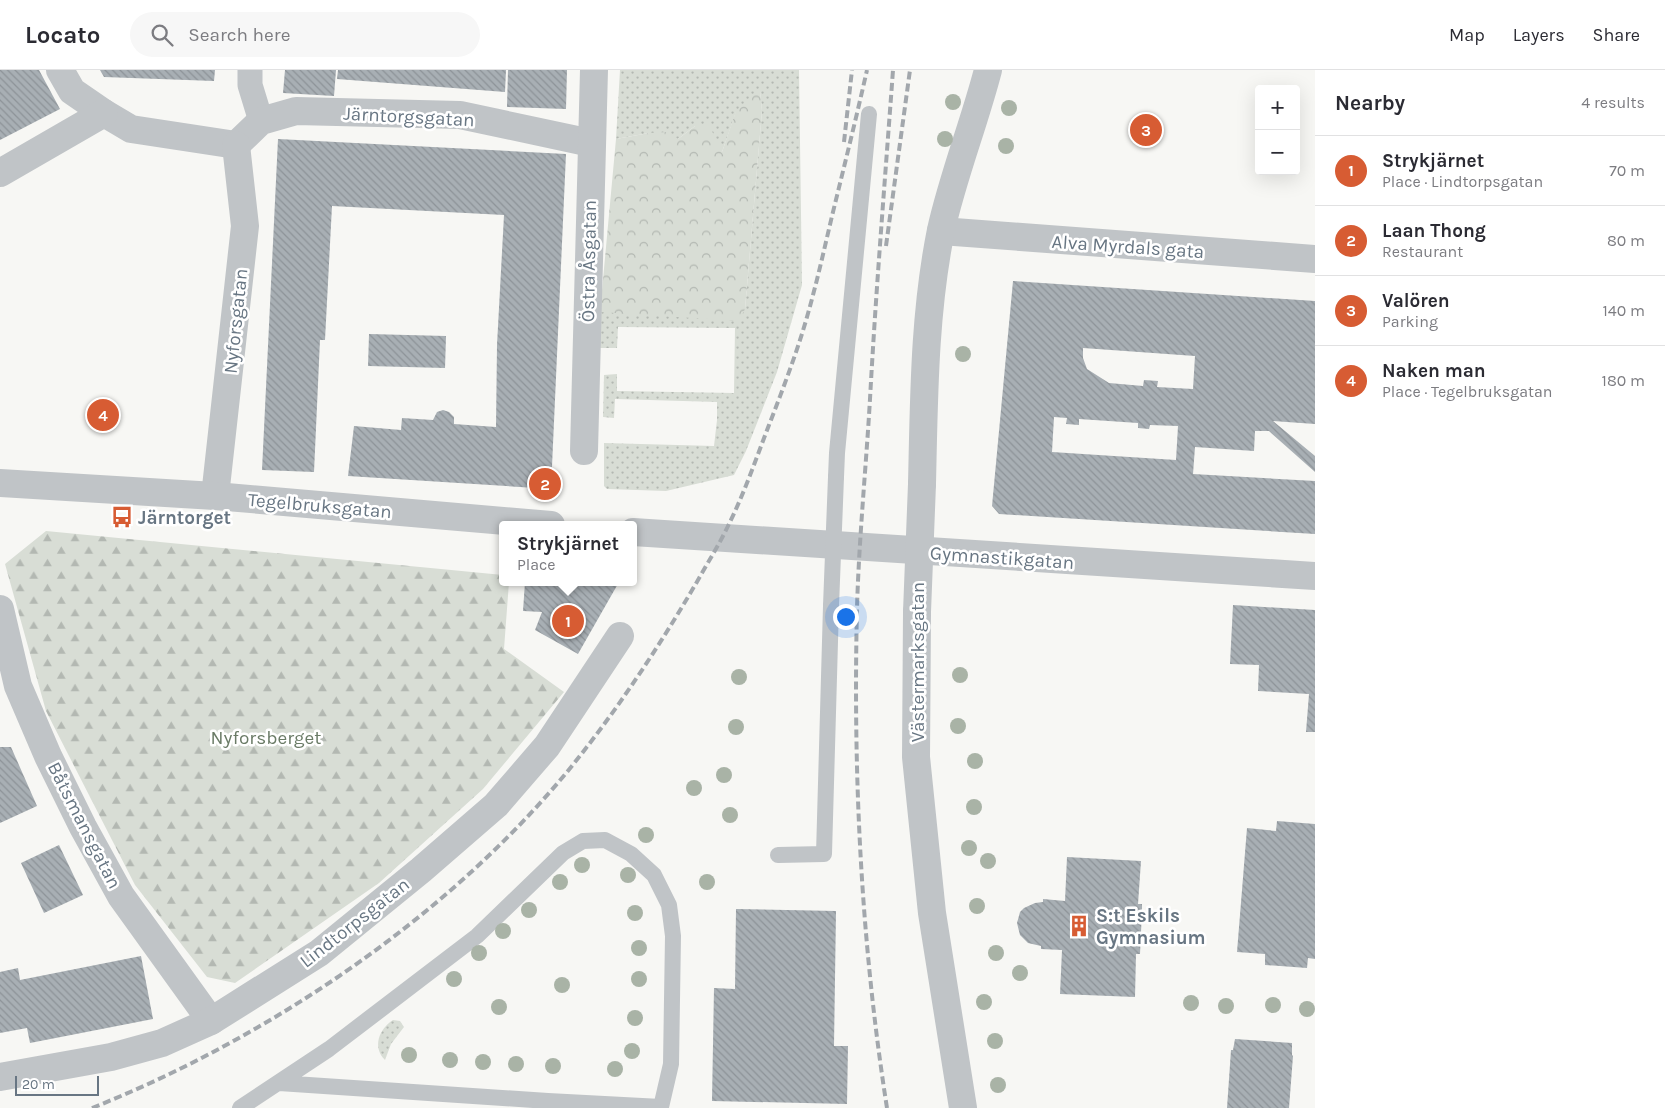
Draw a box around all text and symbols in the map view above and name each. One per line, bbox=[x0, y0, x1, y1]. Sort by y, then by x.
search box bbox=[130, 12, 480, 57]
text: Locato bbox=[25, 21, 100, 49]
icon: search bbox=[148, 21, 176, 49]
text: Search here bbox=[188, 24, 290, 46]
text: Map bbox=[1449, 24, 1485, 46]
text: Layers bbox=[1513, 24, 1565, 46]
text: Share bbox=[1593, 24, 1640, 46]
map controls bbox=[1255, 85, 1300, 175]
button: + bbox=[1255, 85, 1300, 130]
text: Nearby bbox=[1335, 91, 1405, 115]
text: 4 results bbox=[1581, 93, 1645, 112]
street label: Järntorgsgatan bbox=[343, 103, 475, 131]
pin: 3 bbox=[1130, 111, 1162, 149]
button: − bbox=[1255, 130, 1300, 175]
text: Strykjärnet bbox=[1382, 150, 1484, 172]
text: 1 bbox=[1348, 161, 1354, 180]
text: 70 m bbox=[1609, 161, 1645, 180]
text: Place · Lindtorpsgatan bbox=[1382, 172, 1543, 191]
street label: Östra Åsgatan bbox=[577, 200, 601, 322]
text: Laan Thong bbox=[1382, 220, 1486, 242]
street label: Alva Myrdals gata bbox=[1051, 231, 1205, 263]
text: 2 bbox=[1346, 231, 1356, 250]
text: 80 m bbox=[1607, 231, 1645, 250]
text: Restaurant bbox=[1382, 242, 1463, 261]
street label: Nyforsgatan bbox=[220, 267, 252, 375]
text: Valören bbox=[1382, 290, 1450, 312]
text: 3 bbox=[1346, 301, 1356, 320]
text: 140 m bbox=[1603, 301, 1645, 320]
text: Parking bbox=[1382, 312, 1438, 331]
text: Naken man bbox=[1382, 360, 1486, 382]
text: 4 bbox=[1346, 371, 1356, 390]
text: 180 m bbox=[1602, 371, 1645, 390]
text: Place · Tegelbruksgatan bbox=[1382, 382, 1553, 401]
pin: 4 bbox=[87, 396, 119, 434]
pin: 2 bbox=[529, 465, 561, 503]
street label: Tegelbruksgatan bbox=[247, 489, 393, 523]
bus stop icon: Järntorget bbox=[109, 504, 135, 530]
place label: Järntorget bbox=[138, 507, 231, 529]
popup bbox=[499, 521, 637, 586]
text: Strykjärnet bbox=[517, 533, 619, 555]
street label: Gymnastikgatan bbox=[929, 542, 1075, 574]
text: Place bbox=[517, 555, 556, 574]
street label: Västermarksgatan bbox=[907, 582, 929, 742]
pin: 1 bbox=[552, 602, 584, 640]
your location bbox=[833, 604, 859, 630]
park label: Nyforsberget bbox=[211, 727, 321, 749]
street label: Båtsmansgatan bbox=[43, 758, 126, 893]
street label: Lindtorpsgatan bbox=[295, 873, 414, 972]
place label: S:t Eskils Gymnasium bbox=[1096, 905, 1206, 949]
building icon: S:t Eskils Gymnasium bbox=[1066, 913, 1092, 939]
scale bar bbox=[15, 1073, 99, 1096]
text: 20 m bbox=[22, 1076, 55, 1093]

